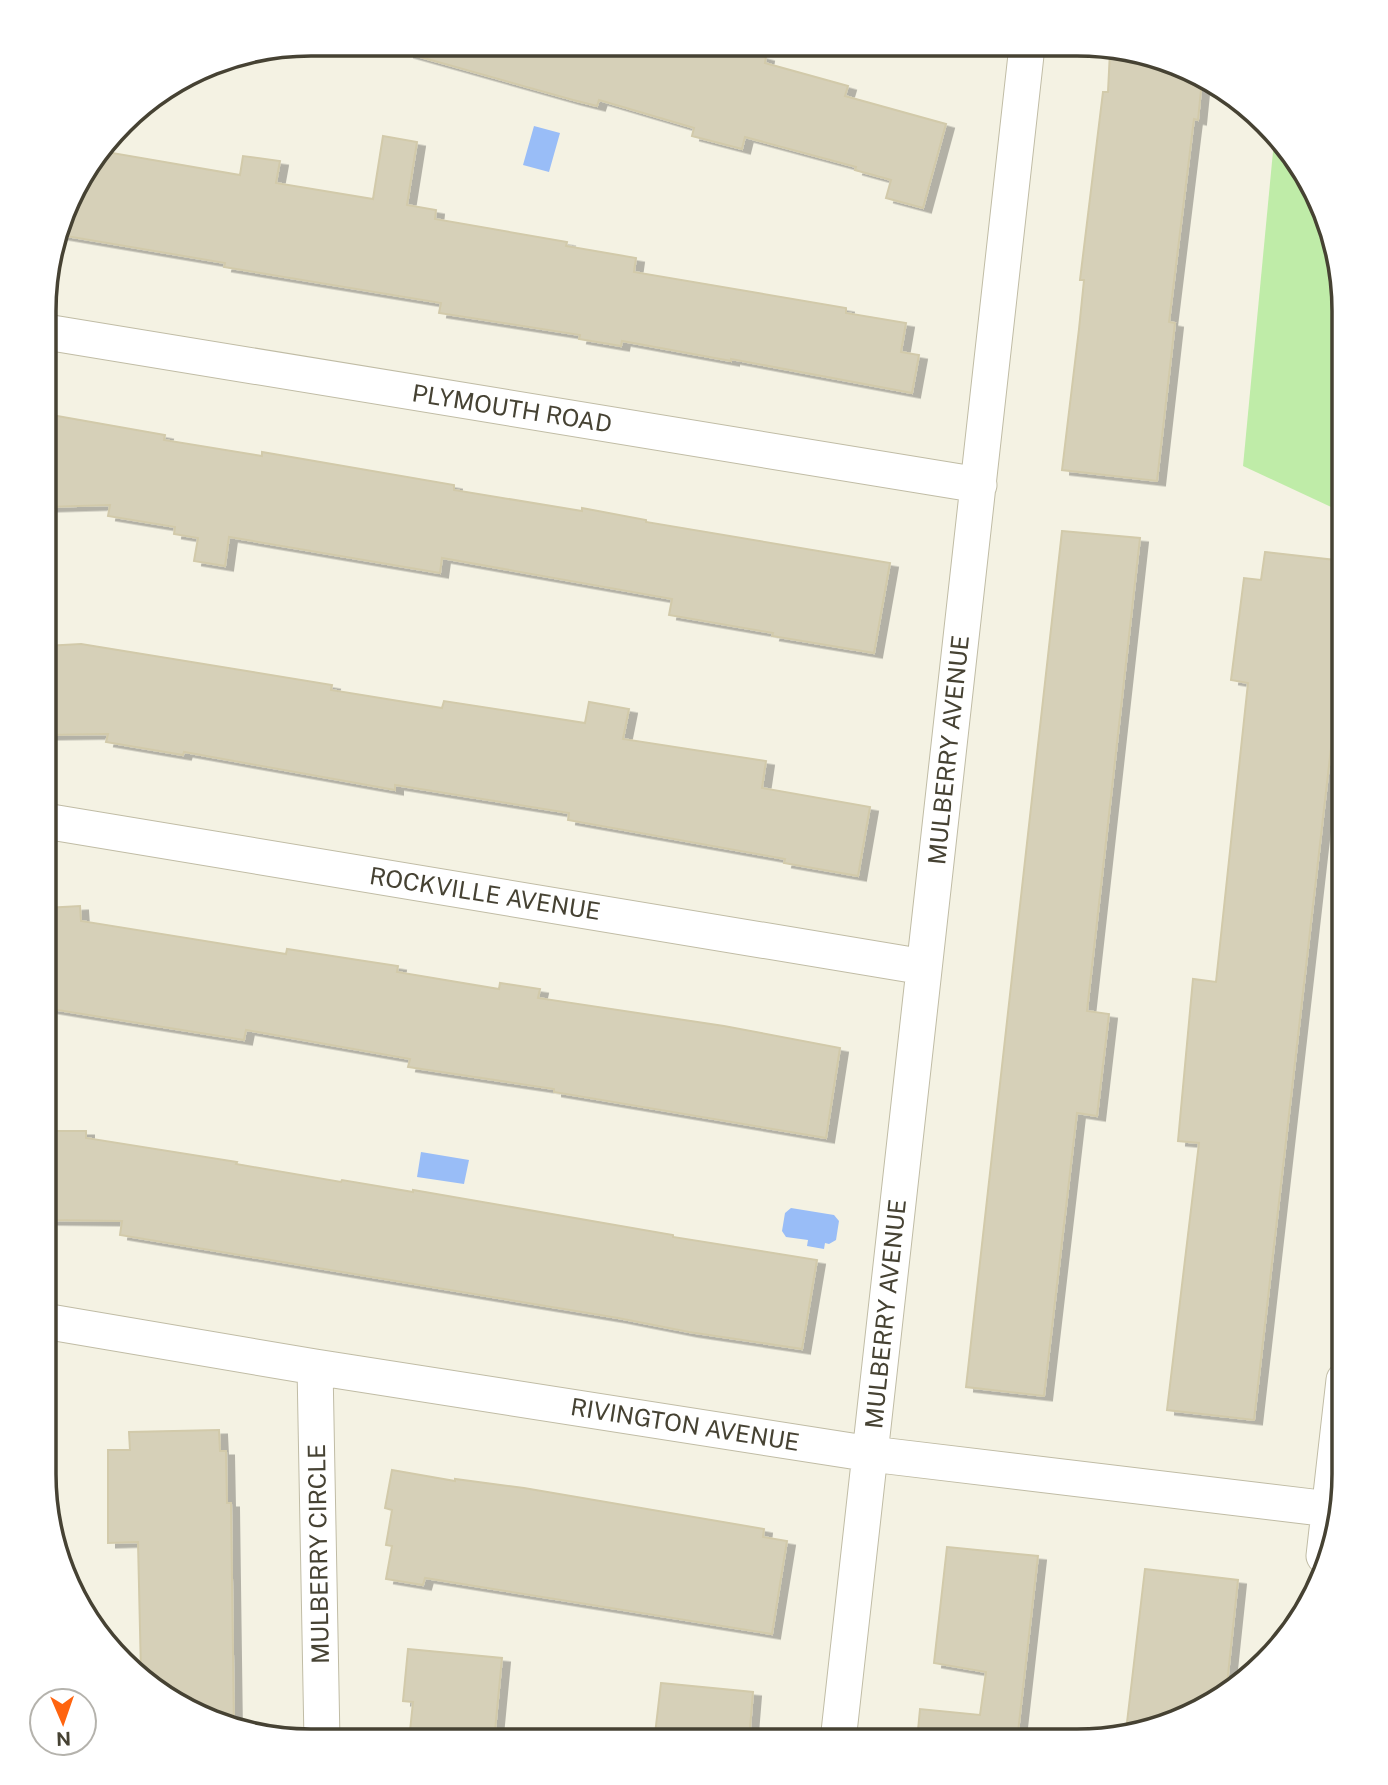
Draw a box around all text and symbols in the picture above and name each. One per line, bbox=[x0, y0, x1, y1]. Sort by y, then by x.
street label: PLYMOUTH ROAD bbox=[410, 378, 614, 438]
street label: MULBERRY AVENUE bbox=[922, 634, 974, 866]
street label: ROCKVILLE AVENUE bbox=[368, 861, 603, 925]
street label: MULBERRY AVENUE bbox=[859, 1198, 911, 1430]
street label: RIVINGTON AVENUE bbox=[569, 1392, 802, 1456]
street label: MULBERRY CIRCLE bbox=[302, 1444, 334, 1664]
north arrow bbox=[28, 1687, 98, 1757]
text: N bbox=[56, 1728, 71, 1750]

